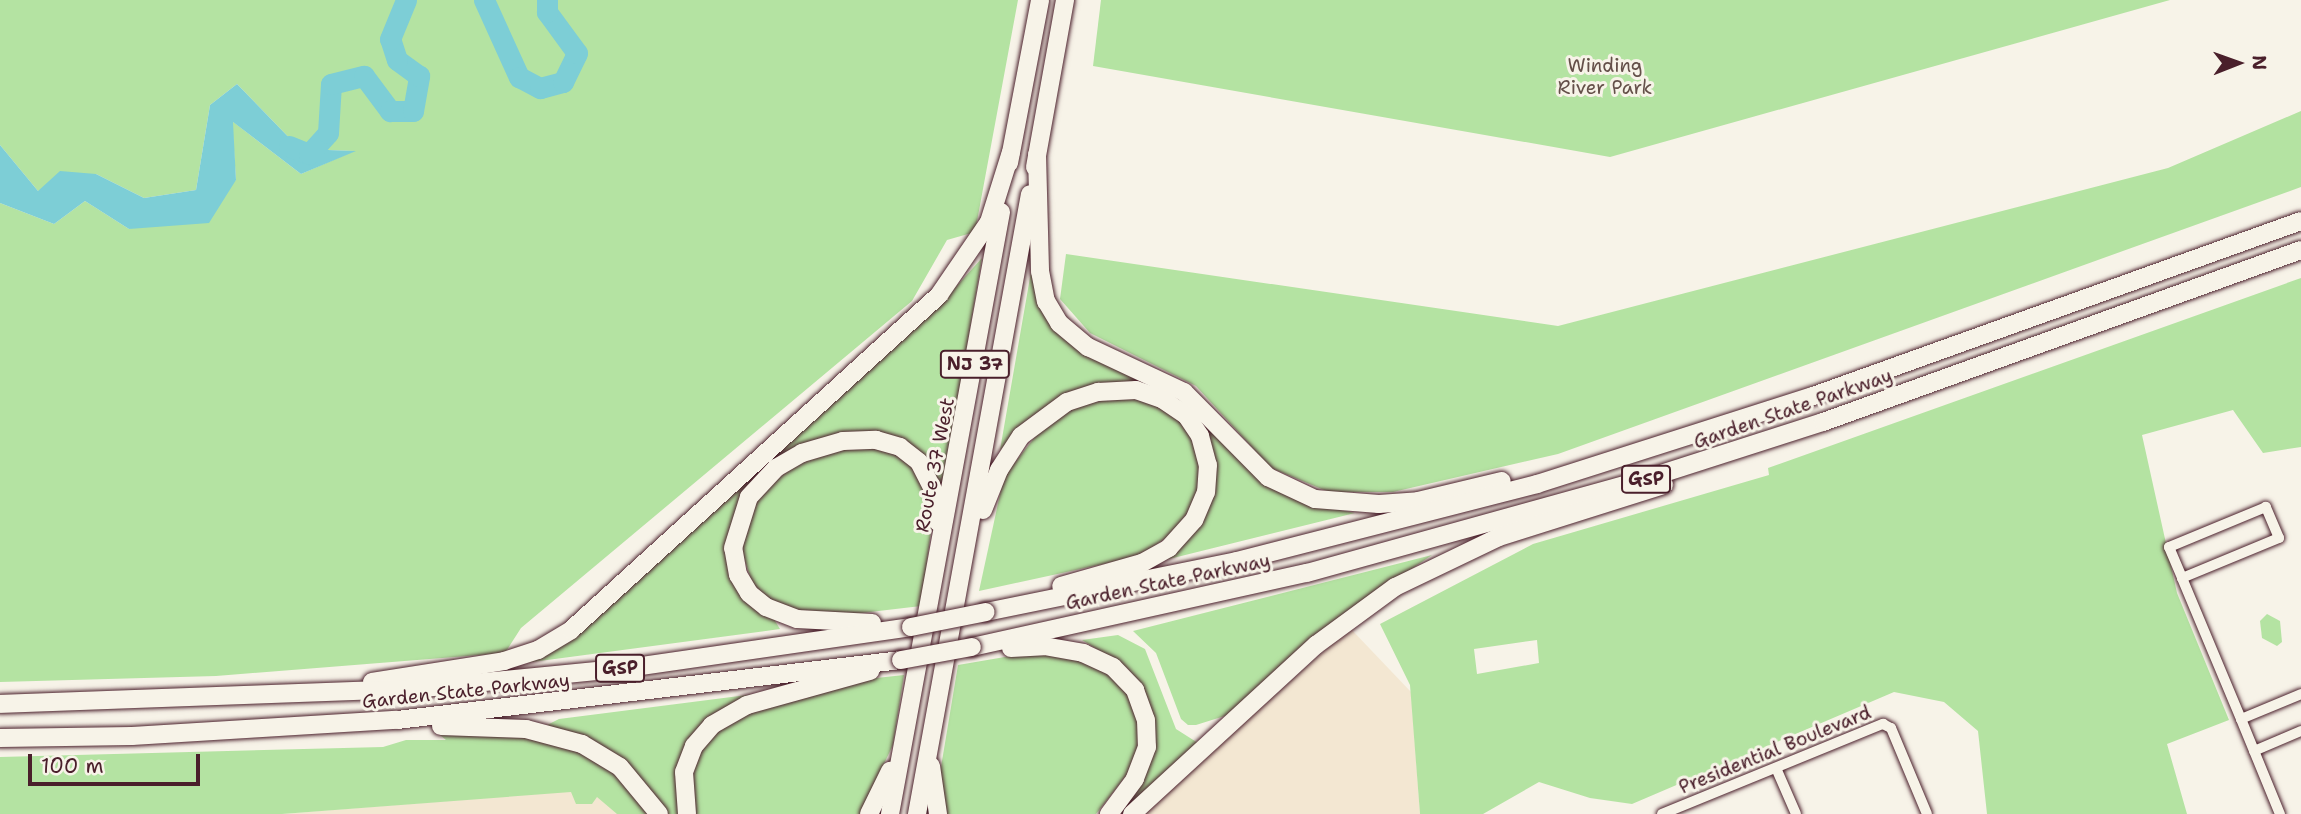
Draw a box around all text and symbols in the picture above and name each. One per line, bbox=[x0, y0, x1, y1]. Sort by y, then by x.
north arrow bbox=[2203, 28, 2273, 98]
park label: Winding River Park bbox=[1558, 55, 1652, 99]
text: N bbox=[2247, 55, 2272, 70]
road number: NJ 37 bbox=[938, 350, 1012, 378]
street label: Garden State Parkway bbox=[1691, 364, 1895, 454]
street label: Route 37 West bbox=[911, 396, 959, 534]
road number: GSP bbox=[1620, 464, 1672, 494]
street label: Garden State Parkway bbox=[1064, 549, 1272, 615]
road number: GSP bbox=[594, 654, 646, 682]
street label: Garden State Parkway bbox=[361, 669, 571, 713]
street label: Presidential Boulevard bbox=[1676, 701, 1874, 799]
scale bar bbox=[32, 740, 203, 784]
text: 100 m bbox=[41, 752, 104, 780]

